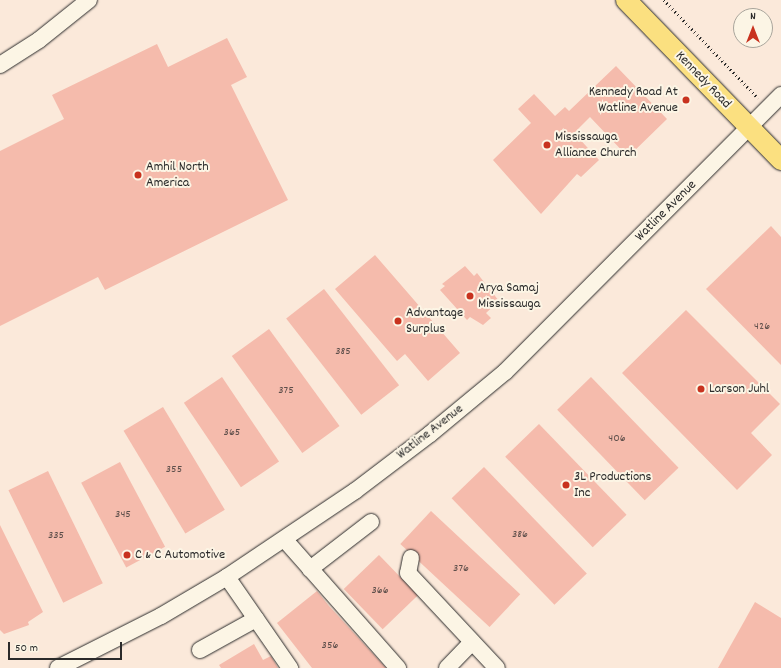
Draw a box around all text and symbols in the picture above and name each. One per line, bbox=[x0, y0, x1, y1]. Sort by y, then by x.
north arrow bbox=[733, 8, 773, 48]
text: N bbox=[750, 9, 756, 25]
street label: Kennedy Road bbox=[671, 48, 735, 112]
place label: Kennedy Road At Watline Avenue bbox=[589, 84, 678, 116]
marker: Kennedy Road At Watline Avenue bbox=[681, 95, 691, 105]
place label: Mississauga Alliance Church bbox=[555, 129, 636, 162]
marker: Mississauga Alliance Church bbox=[542, 140, 552, 150]
place label: Amhil North America bbox=[146, 159, 209, 192]
marker: Amhil North America bbox=[133, 170, 143, 180]
street label: Watline Avenue bbox=[632, 177, 700, 245]
place label: Arya Samaj Mississauga bbox=[478, 280, 540, 312]
marker: Arya Samaj Mississauga bbox=[465, 291, 475, 301]
place label: Advantage Surplus bbox=[406, 305, 463, 338]
marker: Advantage Surplus bbox=[393, 316, 403, 326]
house number: 426 bbox=[754, 320, 770, 334]
house number: 385 bbox=[335, 345, 351, 359]
place label: Larson Juhl bbox=[709, 381, 769, 397]
house number: 375 bbox=[278, 384, 294, 398]
marker: Larson Juhl bbox=[696, 384, 706, 394]
street label: Watline Avenue bbox=[393, 401, 467, 463]
house number: 365 bbox=[224, 426, 240, 440]
house number: 406 bbox=[608, 432, 626, 446]
house number: 355 bbox=[166, 463, 182, 477]
place label: 3L Productions Inc bbox=[574, 469, 651, 502]
marker: 3L Productions Inc bbox=[561, 480, 571, 490]
house number: 345 bbox=[115, 508, 131, 522]
house number: 386 bbox=[512, 528, 528, 542]
house number: 335 bbox=[48, 529, 64, 543]
place label: C & C Automotive bbox=[135, 547, 225, 563]
marker: C & C Automotive bbox=[122, 550, 132, 560]
house number: 376 bbox=[453, 562, 469, 576]
house number: 366 bbox=[371, 584, 389, 598]
scale bar bbox=[10, 634, 124, 660]
house number: 356 bbox=[322, 639, 338, 653]
text: 50 m bbox=[15, 640, 38, 657]

